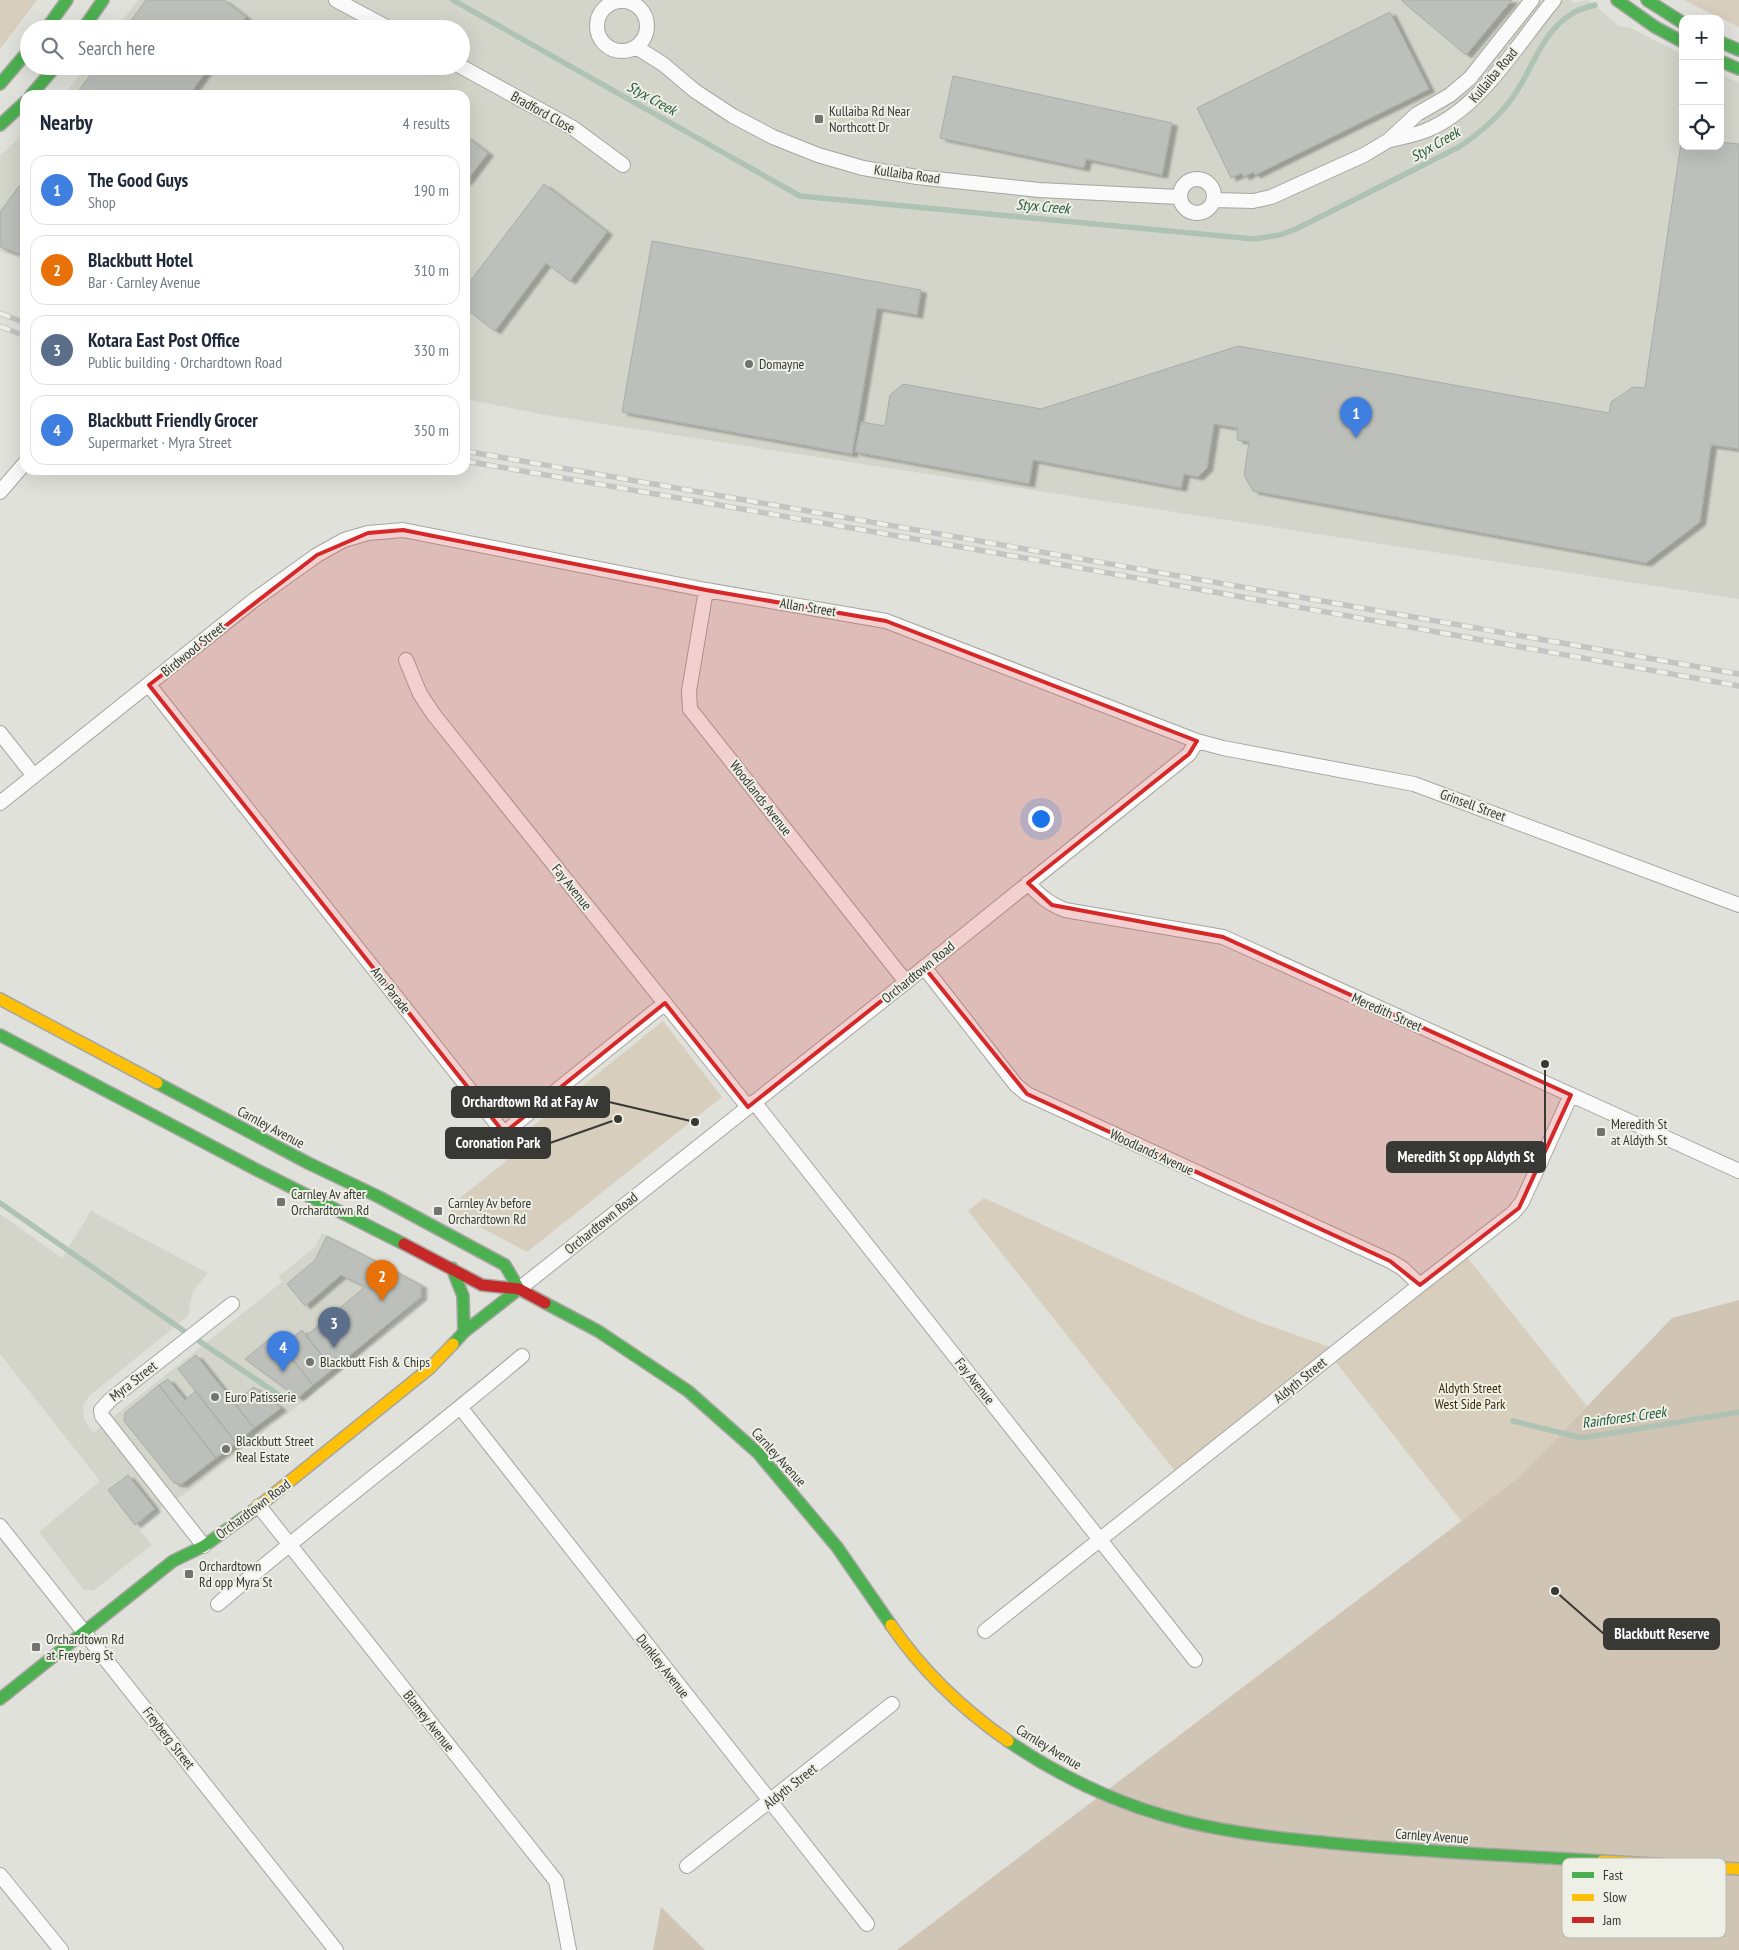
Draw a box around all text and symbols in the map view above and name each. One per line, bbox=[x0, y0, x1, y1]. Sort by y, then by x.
map controls bbox=[1679, 15, 1724, 150]
button: + bbox=[1679, 15, 1724, 60]
search box bbox=[20, 20, 470, 75]
icon: search bbox=[38, 34, 66, 62]
text: Search here bbox=[78, 36, 155, 60]
street label: Kullaiba Road bbox=[1465, 44, 1521, 106]
button: − bbox=[1679, 60, 1724, 105]
water label: Styx Creek bbox=[624, 77, 682, 120]
street label: Bradford Close bbox=[508, 87, 578, 137]
place label: Kullaiba Rd Near Northcott Dr bbox=[829, 102, 910, 136]
button: locate bbox=[1679, 105, 1724, 150]
text: Nearby bbox=[40, 109, 93, 136]
text: 4 results bbox=[403, 113, 450, 133]
marker: Kullaiba Rd Near Northcott Dr bbox=[813, 113, 825, 125]
water label: Styx Creek bbox=[1407, 121, 1465, 166]
street label: Kullaiba Road bbox=[873, 160, 941, 188]
text: The Good Guys bbox=[88, 168, 188, 192]
text: 1 bbox=[53, 180, 61, 200]
text: 190 m bbox=[414, 180, 449, 200]
text: Shop bbox=[88, 192, 116, 212]
water label: Styx Creek bbox=[1015, 194, 1073, 218]
text: Blackbutt Hotel bbox=[88, 248, 193, 272]
text: 2 bbox=[53, 260, 61, 280]
text: 310 m bbox=[414, 260, 449, 280]
text: Bar · Carnley Avenue bbox=[88, 272, 200, 292]
text: Kotara East Post Office bbox=[88, 328, 240, 352]
text: 3 bbox=[53, 340, 61, 360]
text: 330 m bbox=[414, 340, 449, 360]
text: Public building · Orchardtown Road bbox=[88, 352, 282, 372]
place label: Domayne bbox=[759, 355, 805, 373]
marker: Domayne bbox=[743, 358, 755, 370]
pin: 1 bbox=[1340, 397, 1372, 438]
text: Blackbutt Friendly Grocer bbox=[88, 408, 258, 432]
text: 4 bbox=[53, 420, 61, 440]
text: 350 m bbox=[414, 420, 449, 440]
text: Supermarket · Myra Street bbox=[88, 432, 232, 452]
street label: Allan Street bbox=[779, 594, 838, 620]
street label: Birdwood Street bbox=[157, 617, 229, 680]
street label: Woodlands Avenue bbox=[726, 757, 796, 840]
street label: Grinsell Street bbox=[1438, 785, 1509, 825]
your location bbox=[1028, 806, 1054, 832]
street label: Fay Avenue bbox=[548, 860, 596, 914]
street label: Orchardtown Road bbox=[878, 937, 958, 1007]
street label: Ann Parade bbox=[367, 963, 415, 1017]
street label: Meredith Street bbox=[1349, 988, 1425, 1036]
callout: Orchardtown Rd at Fay Av bbox=[452, 1087, 609, 1117]
text: Orchardtown Rd at Fay Av bbox=[462, 1092, 599, 1111]
street label: Carnley Avenue bbox=[234, 1102, 308, 1152]
place label: Meredith St at Aldyth St bbox=[1611, 1115, 1667, 1149]
street label: Woodlands Avenue bbox=[1107, 1125, 1197, 1179]
marker: Meredith St at Aldyth St bbox=[1595, 1126, 1607, 1138]
callout: Coronation Park bbox=[446, 1128, 550, 1158]
text: Coronation Park bbox=[456, 1133, 541, 1152]
callout: Meredith St opp Aldyth St bbox=[1387, 1142, 1545, 1172]
text: Meredith St opp Aldyth St bbox=[1398, 1147, 1535, 1166]
place label: Carnley Av after Orchardtown Rd bbox=[291, 1185, 369, 1219]
street label: Orchardtown Road bbox=[561, 1188, 641, 1258]
place label: Carnley Av before Orchardtown Rd bbox=[448, 1194, 531, 1228]
marker: Carnley Av after Orchardtown Rd bbox=[275, 1196, 287, 1208]
marker: Carnley Av before Orchardtown Rd bbox=[432, 1205, 444, 1217]
pin: 2 bbox=[366, 1260, 398, 1301]
pin: 3 bbox=[318, 1307, 350, 1348]
pin: 4 bbox=[267, 1331, 299, 1372]
place label: Blackbutt Fish & Chips bbox=[320, 1353, 430, 1371]
street label: Aldyth Street bbox=[1270, 1353, 1330, 1407]
street label: Fay Avenue bbox=[951, 1354, 999, 1408]
marker: Blackbutt Fish & Chips bbox=[304, 1356, 316, 1368]
street label: Myra Street bbox=[106, 1357, 161, 1405]
park label: Aldyth Street West Side Park bbox=[1435, 1379, 1506, 1413]
place label: Euro Patisserie bbox=[225, 1388, 296, 1406]
marker: Euro Patisserie bbox=[209, 1391, 221, 1403]
water label: Rainforest Creek bbox=[1581, 1401, 1669, 1432]
street label: Carnley Avenue bbox=[748, 1424, 810, 1490]
place label: Blackbutt Street Real Estate bbox=[236, 1432, 314, 1466]
marker: Blackbutt Street Real Estate bbox=[220, 1443, 232, 1455]
street label: Orchardtown Road bbox=[212, 1475, 294, 1543]
place label: Orchardtown Rd opp Myra St bbox=[199, 1557, 273, 1591]
marker: Orchardtown Rd opp Myra St bbox=[183, 1568, 195, 1580]
callout: Blackbutt Reserve bbox=[1604, 1619, 1719, 1649]
text: Blackbutt Reserve bbox=[1614, 1624, 1710, 1643]
place label: Orchardtown Rd at Freyberg St bbox=[46, 1630, 124, 1664]
street label: Dunkley Avenue bbox=[632, 1630, 694, 1702]
marker: Orchardtown Rd at Freyberg St bbox=[30, 1641, 42, 1653]
street label: Blamey Avenue bbox=[399, 1687, 459, 1755]
street label: Freyberg Street bbox=[139, 1703, 199, 1773]
street label: Carnley Avenue bbox=[1013, 1720, 1085, 1774]
street label: Aldyth Street bbox=[760, 1759, 821, 1813]
street label: Carnley Avenue bbox=[1395, 1824, 1469, 1848]
legend bbox=[1562, 1858, 1726, 1938]
text: Fast bbox=[1603, 1866, 1623, 1884]
text: Slow bbox=[1603, 1888, 1627, 1906]
text: Jam bbox=[1602, 1911, 1621, 1929]

